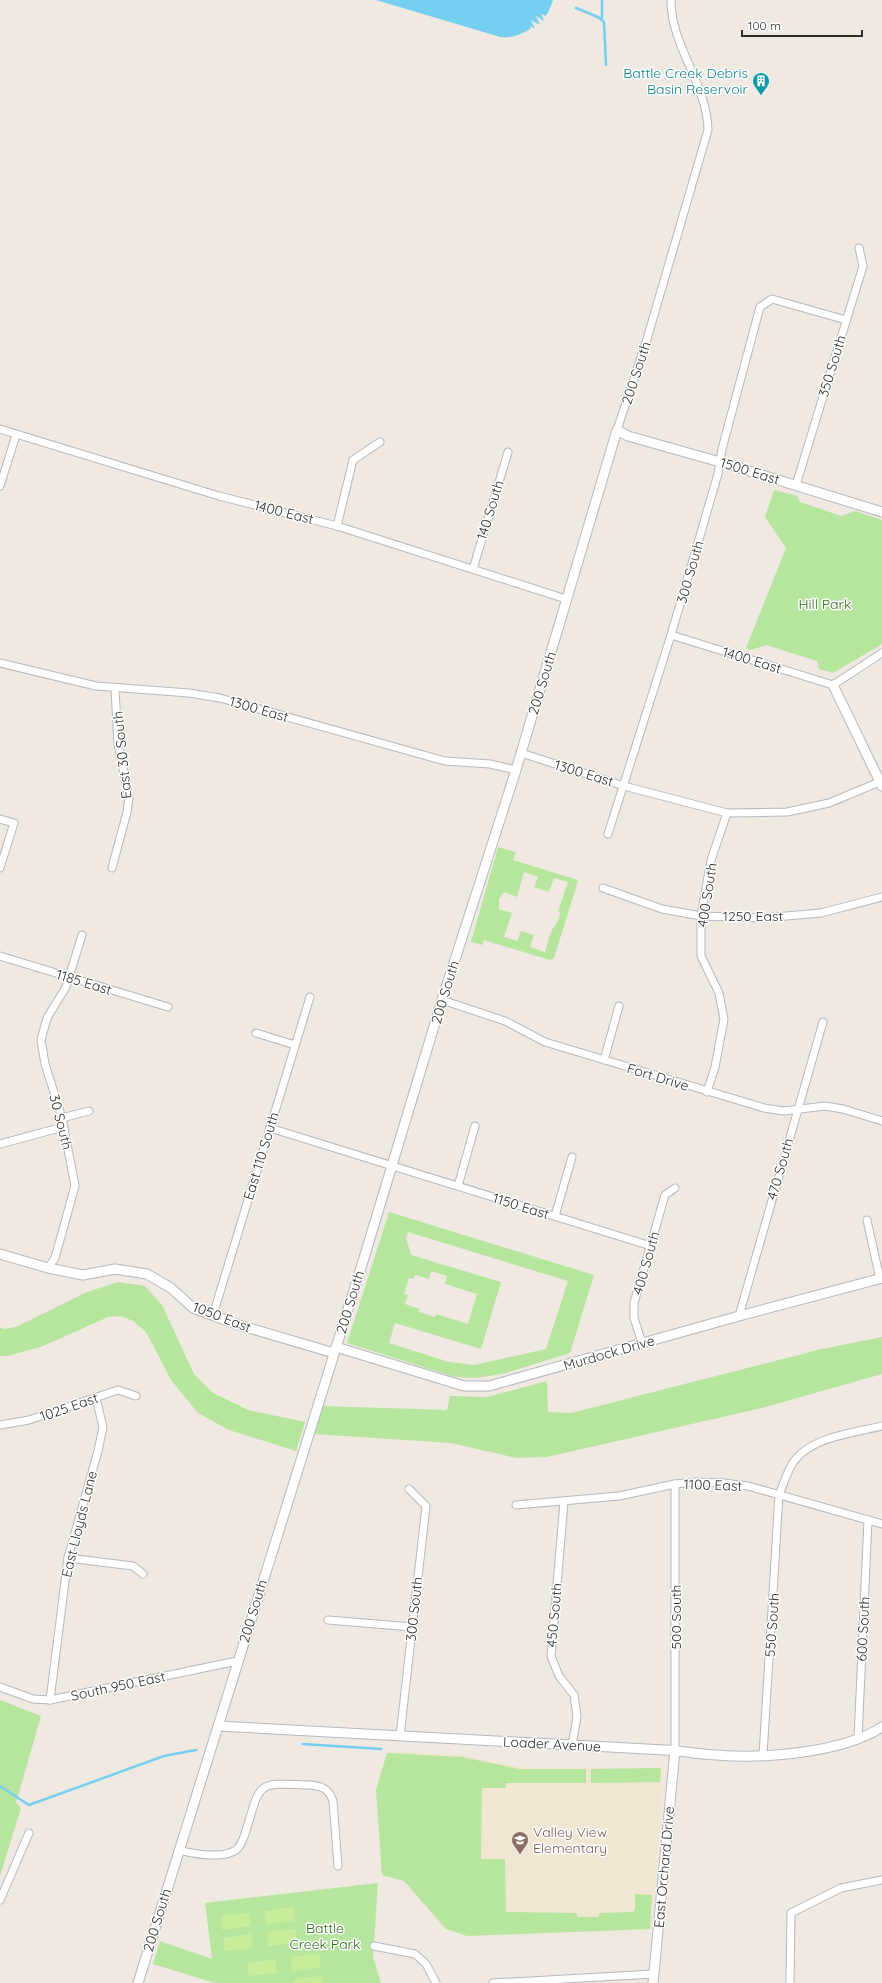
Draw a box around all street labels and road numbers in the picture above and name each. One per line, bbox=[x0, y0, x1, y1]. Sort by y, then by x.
street label: 350 South bbox=[814, 333, 850, 399]
street label: 200 South bbox=[617, 339, 655, 407]
street label: 1500 East bbox=[718, 453, 782, 489]
street label: 140 South bbox=[472, 478, 508, 542]
street label: 1400 East bbox=[252, 496, 316, 528]
street label: 300 South bbox=[672, 538, 708, 606]
street label: 1400 East bbox=[720, 643, 784, 678]
street label: 200 South bbox=[524, 649, 560, 717]
street label: 1300 East bbox=[227, 692, 291, 726]
street label: East 30 South bbox=[108, 710, 136, 800]
street label: 1300 East bbox=[552, 756, 616, 791]
street label: 400 South bbox=[693, 862, 721, 928]
street label: 1250 East bbox=[723, 907, 783, 925]
street label: 200 South bbox=[427, 958, 463, 1026]
street label: 1185 East bbox=[54, 965, 114, 999]
street label: Fort Drive bbox=[625, 1059, 691, 1095]
street label: 30 South bbox=[45, 1092, 77, 1152]
street label: East 110 South bbox=[239, 1110, 283, 1202]
street label: 470 South bbox=[763, 1136, 797, 1202]
street label: 1150 East bbox=[491, 1189, 552, 1223]
street label: 400 South bbox=[628, 1229, 664, 1297]
street label: 200 South bbox=[332, 1268, 368, 1336]
street label: 1050 East bbox=[190, 1298, 254, 1336]
street label: Murdock Drive bbox=[561, 1331, 657, 1375]
street label: 1025 East bbox=[37, 1389, 101, 1425]
street label: East Lloyds Lane bbox=[57, 1469, 101, 1579]
street label: 1100 East bbox=[683, 1475, 743, 1495]
street label: 300 South bbox=[402, 1576, 426, 1642]
street label: 200 South bbox=[235, 1577, 271, 1645]
street label: 450 South bbox=[542, 1582, 566, 1648]
street label: 500 South bbox=[667, 1584, 685, 1650]
street label: 550 South bbox=[761, 1592, 783, 1658]
street label: 600 South bbox=[852, 1596, 874, 1662]
street label: South 950 East bbox=[69, 1667, 167, 1705]
street label: Loader Avenue bbox=[503, 1732, 601, 1756]
street label: East Orchard Drive bbox=[650, 1805, 678, 1929]
street label: 200 South bbox=[139, 1886, 175, 1954]

